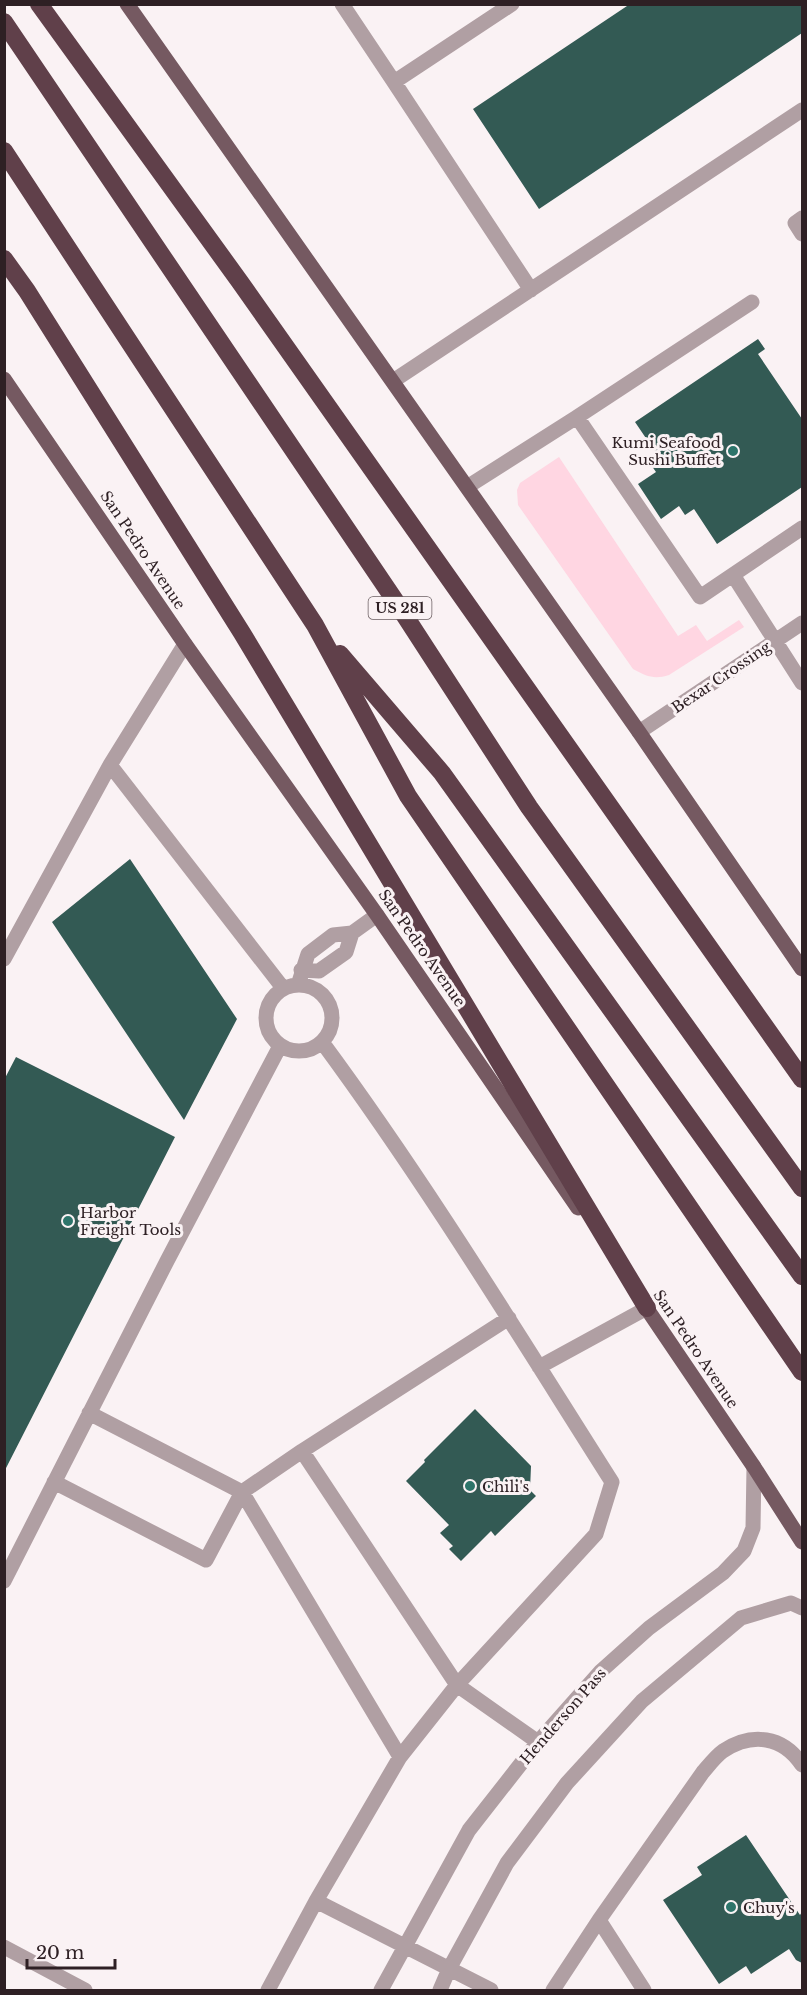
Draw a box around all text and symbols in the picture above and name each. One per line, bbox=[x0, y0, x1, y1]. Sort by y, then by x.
place label: Kumi Seafood Sushi Buffet bbox=[612, 433, 721, 469]
marker: Kumi Seafood Sushi Buffet bbox=[726, 444, 740, 458]
street label: San Pedro Avenue bbox=[96, 487, 190, 613]
road number: US 281 bbox=[368, 597, 432, 619]
street label: Bexar Crossing bbox=[668, 636, 775, 717]
street label: San Pedro Avenue bbox=[374, 886, 470, 1010]
place label: Harbor Freight Tools bbox=[80, 1203, 181, 1239]
marker: Harbor Freight Tools bbox=[61, 1214, 75, 1228]
street label: San Pedro Avenue bbox=[649, 1286, 743, 1412]
place label: Chili's bbox=[482, 1477, 529, 1496]
marker: Chili's bbox=[463, 1479, 477, 1493]
street label: Henderson Pass bbox=[516, 1664, 610, 1768]
place label: Chuy's bbox=[743, 1898, 795, 1917]
marker: Chuy's bbox=[724, 1900, 738, 1914]
scale bar bbox=[27, 1932, 116, 1970]
text: 20 m bbox=[36, 1942, 84, 1964]

